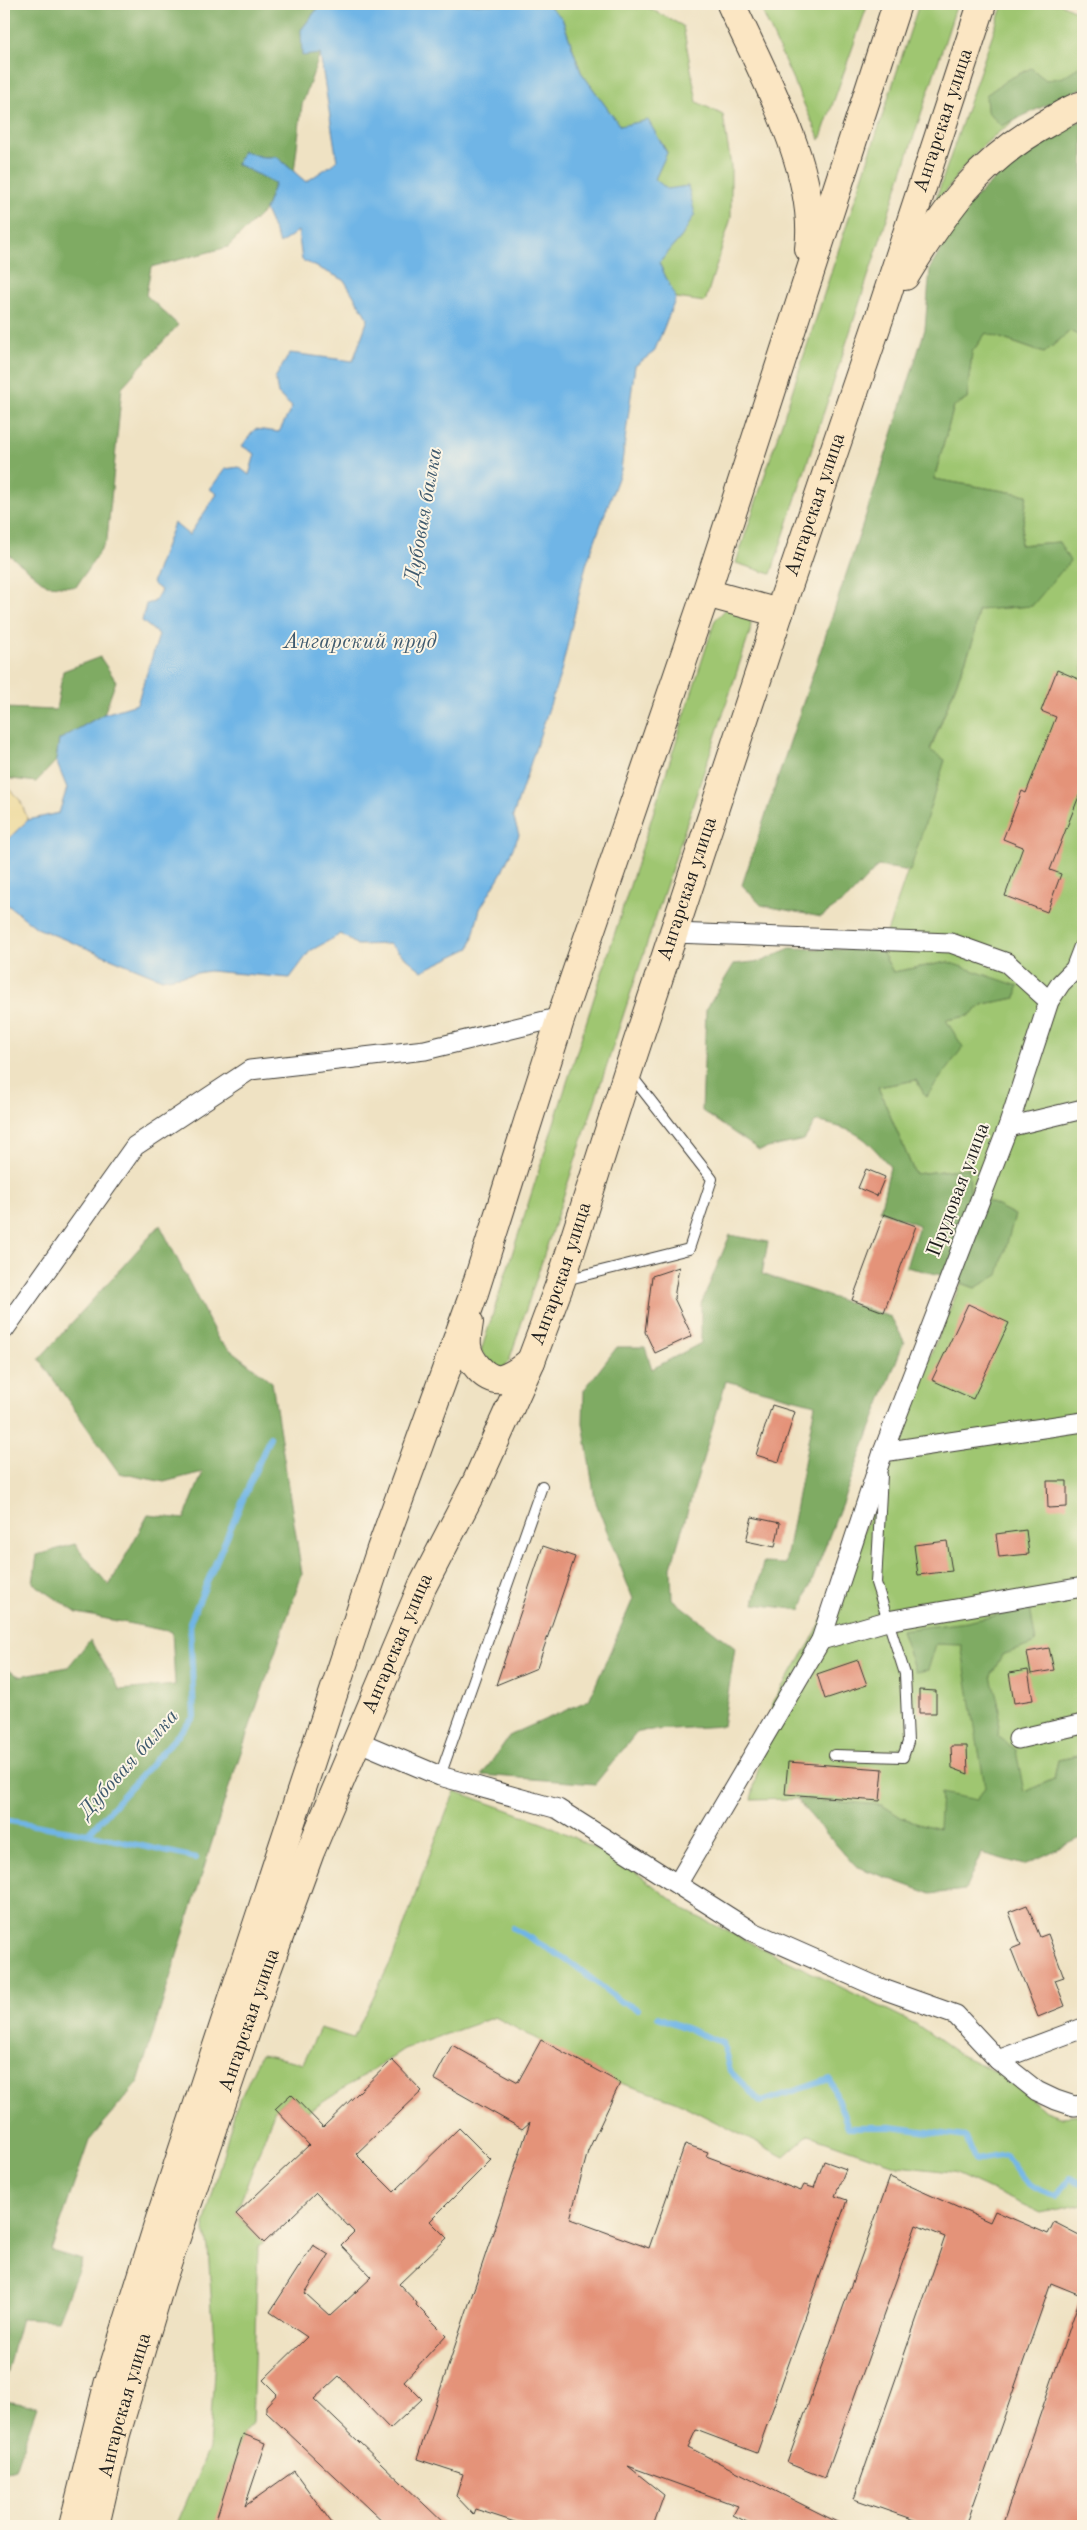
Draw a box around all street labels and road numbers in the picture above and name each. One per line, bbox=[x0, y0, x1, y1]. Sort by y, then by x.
street label: Ангарская улица bbox=[911, 46, 977, 195]
street label: Ангарская улица bbox=[782, 430, 849, 579]
street label: Ангарская улица bbox=[655, 814, 721, 964]
street label: Прудовая улица bbox=[924, 1120, 994, 1260]
street label: Ангарская улица bbox=[528, 1200, 596, 1349]
street label: Ангарская улица bbox=[359, 1570, 437, 1717]
street label: Ангарская улица bbox=[216, 1946, 284, 2095]
street label: Ангарская улица bbox=[96, 2331, 155, 2481]

